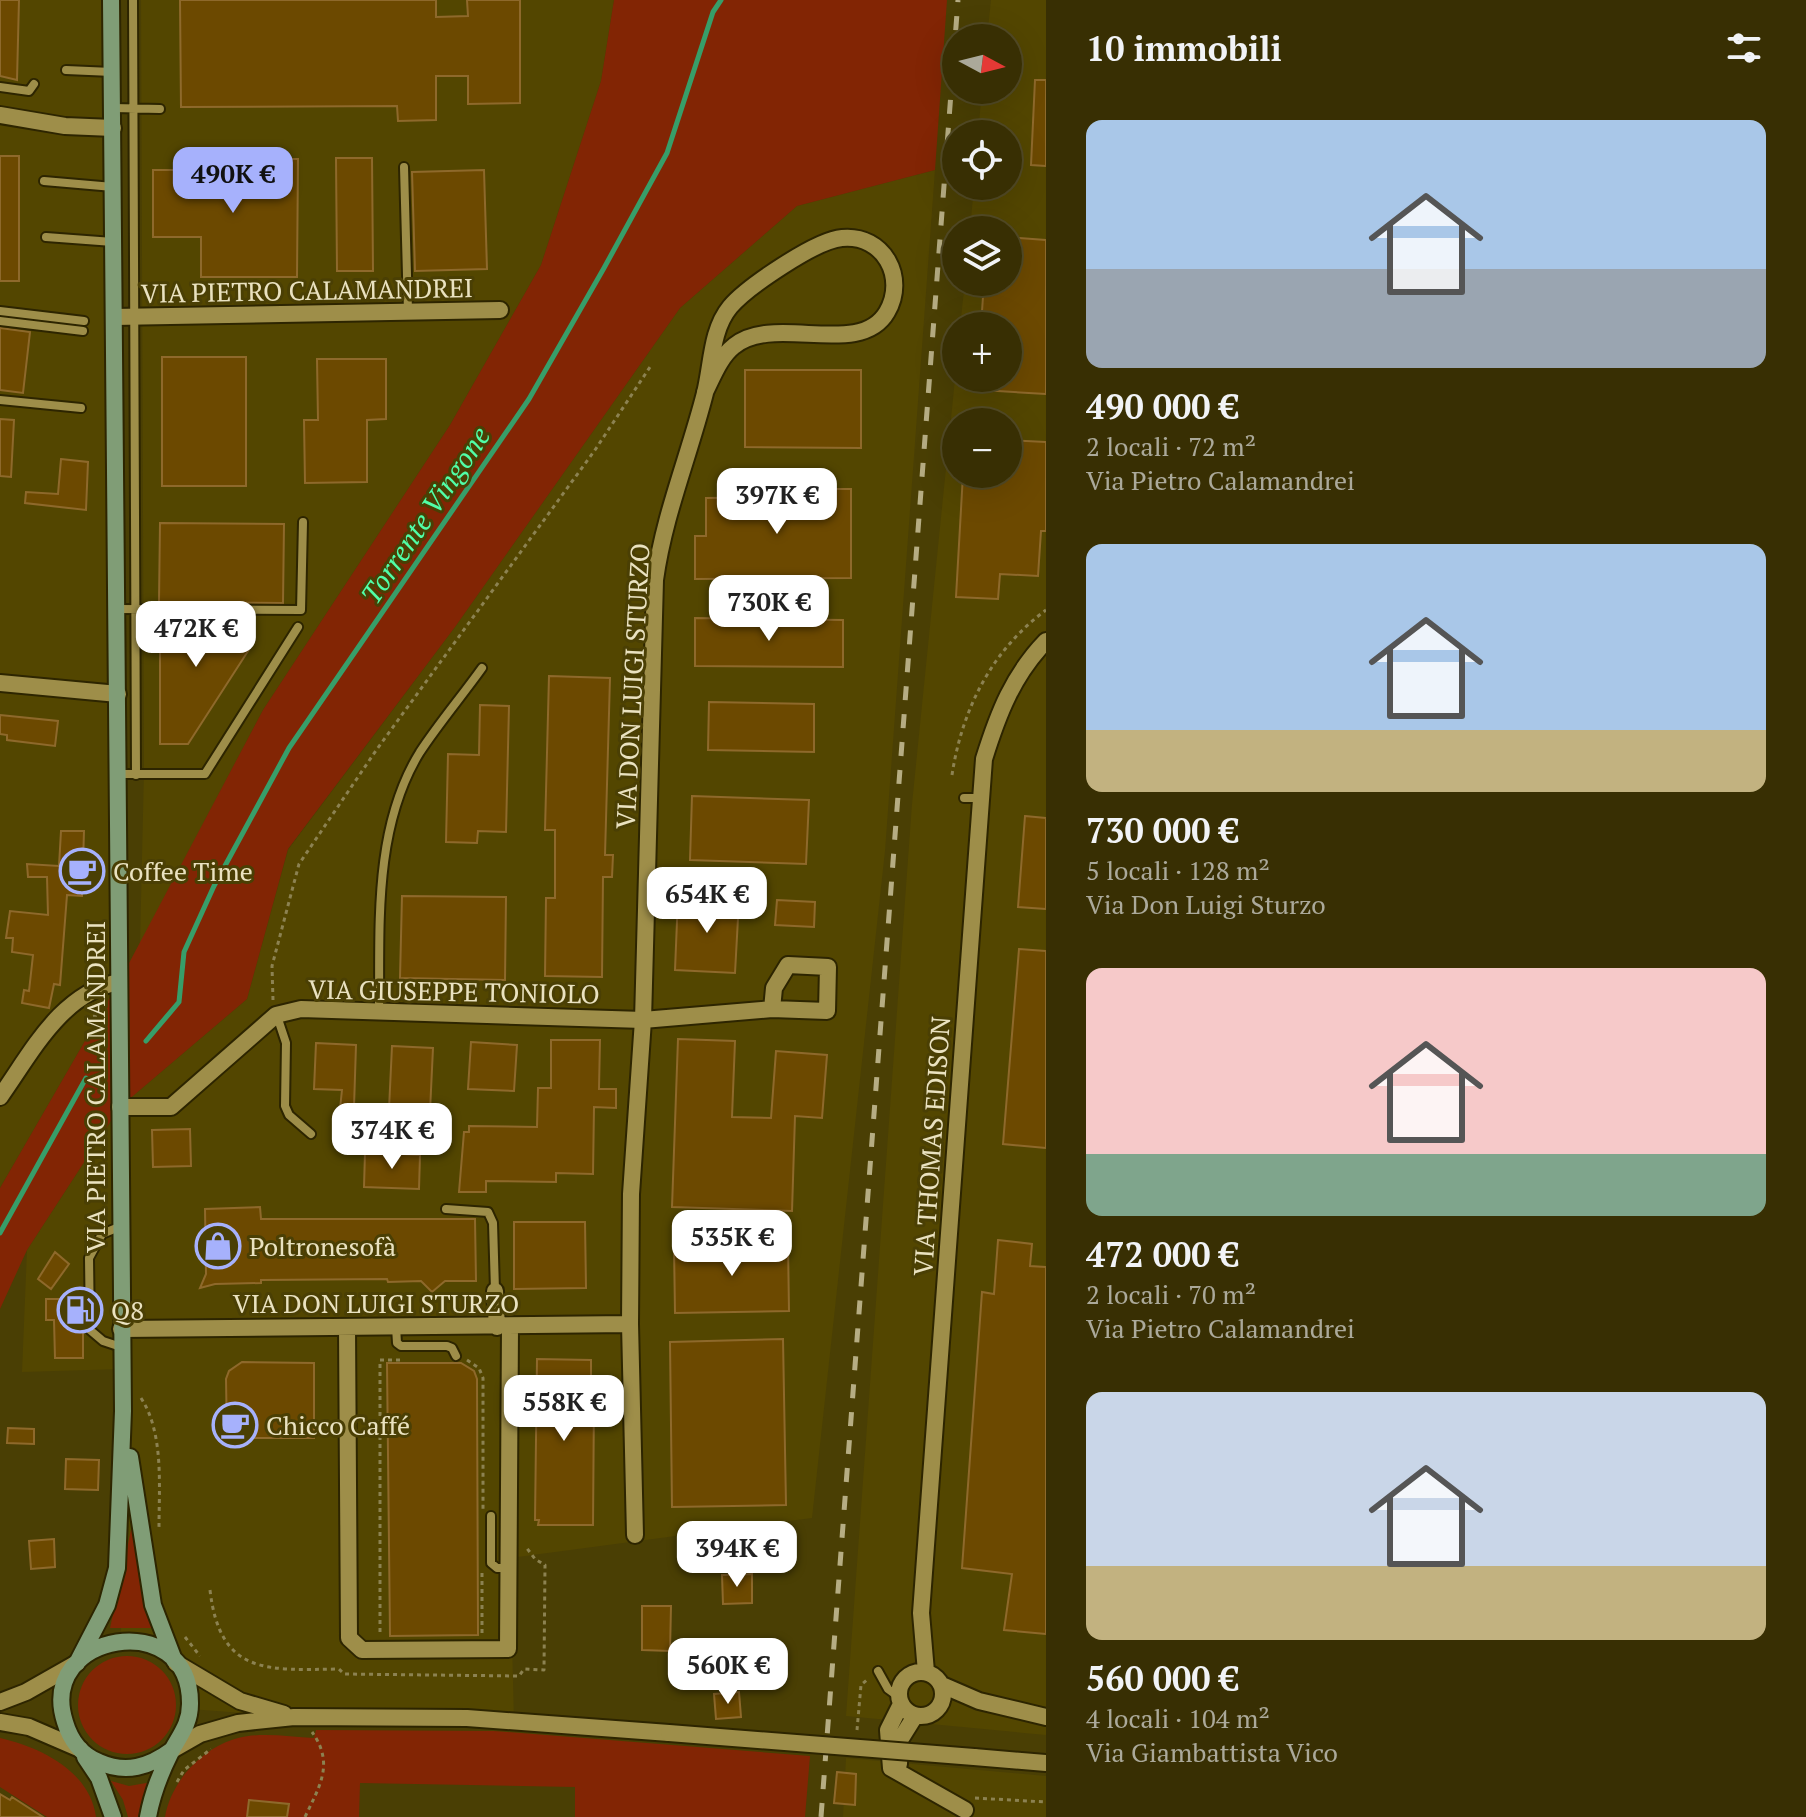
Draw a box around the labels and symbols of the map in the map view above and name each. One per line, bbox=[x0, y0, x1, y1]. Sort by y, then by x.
north arrow bbox=[942, 24, 1022, 104]
pin: 490K € bbox=[168, 147, 298, 215]
street label: VIA PIETRO CALAMANDREI bbox=[141, 270, 473, 310]
water label: Torrente Vingone bbox=[352, 419, 498, 611]
pin: 397K € bbox=[712, 468, 842, 536]
street label: VIA DON LUIGI STURZO bbox=[608, 542, 656, 830]
pin: 730K € bbox=[704, 575, 834, 643]
pin: 472K € bbox=[131, 601, 261, 669]
cafe icon: Coffee Time bbox=[58, 847, 106, 895]
place label: Coffee Time bbox=[113, 854, 253, 888]
pin: 654K € bbox=[642, 867, 772, 935]
street label: VIA PIETRO CALAMANDREI bbox=[78, 921, 112, 1253]
street label: VIA GIUSEPPE TONIOLO bbox=[308, 971, 600, 1011]
street label: VIA THOMAS EDISON bbox=[905, 1015, 957, 1277]
pin: 374K € bbox=[327, 1103, 457, 1171]
pin: 535K € bbox=[667, 1210, 797, 1278]
shop icon: Poltronesofà bbox=[194, 1222, 242, 1270]
place label: Poltronesofà bbox=[249, 1229, 396, 1263]
fuel station icon: Q8 bbox=[56, 1286, 104, 1334]
street label: VIA DON LUIGI STURZO bbox=[233, 1286, 519, 1320]
place label: Q8 bbox=[111, 1293, 144, 1327]
pin: 558K € bbox=[499, 1375, 629, 1443]
cafe icon: Chicco Caffé bbox=[211, 1401, 259, 1449]
place label: Chicco Caffé bbox=[266, 1408, 410, 1442]
pin: 394K € bbox=[672, 1521, 802, 1589]
pin: 560K € bbox=[663, 1638, 793, 1706]

